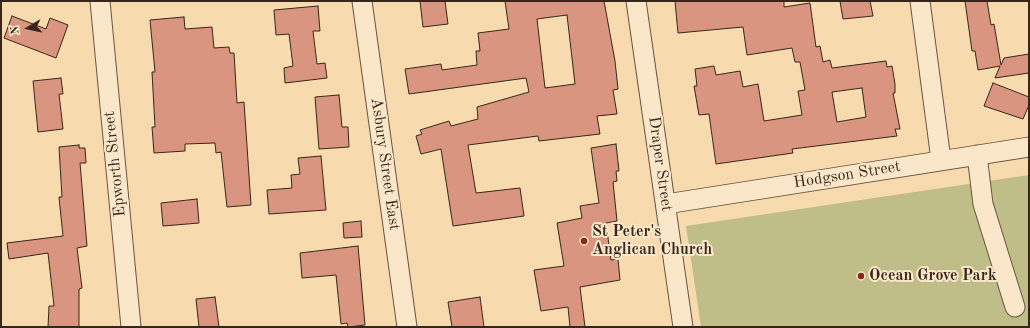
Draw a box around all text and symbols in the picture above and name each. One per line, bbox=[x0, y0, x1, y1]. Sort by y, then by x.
north arrow bbox=[8, 8, 48, 48]
text: N bbox=[10, 25, 22, 35]
street label: Asbury Street East bbox=[366, 96, 404, 232]
street label: Epworth Street bbox=[100, 110, 130, 218]
street label: Draper Street bbox=[644, 115, 676, 213]
street label: Hodgson Street bbox=[792, 157, 902, 193]
place label: St Peter's Anglican Church bbox=[592, 222, 712, 260]
marker: St Peter's Anglican Church bbox=[579, 236, 589, 246]
place label: Ocean Grove Park bbox=[869, 266, 997, 286]
marker: Ocean Grove Park bbox=[856, 271, 866, 281]

